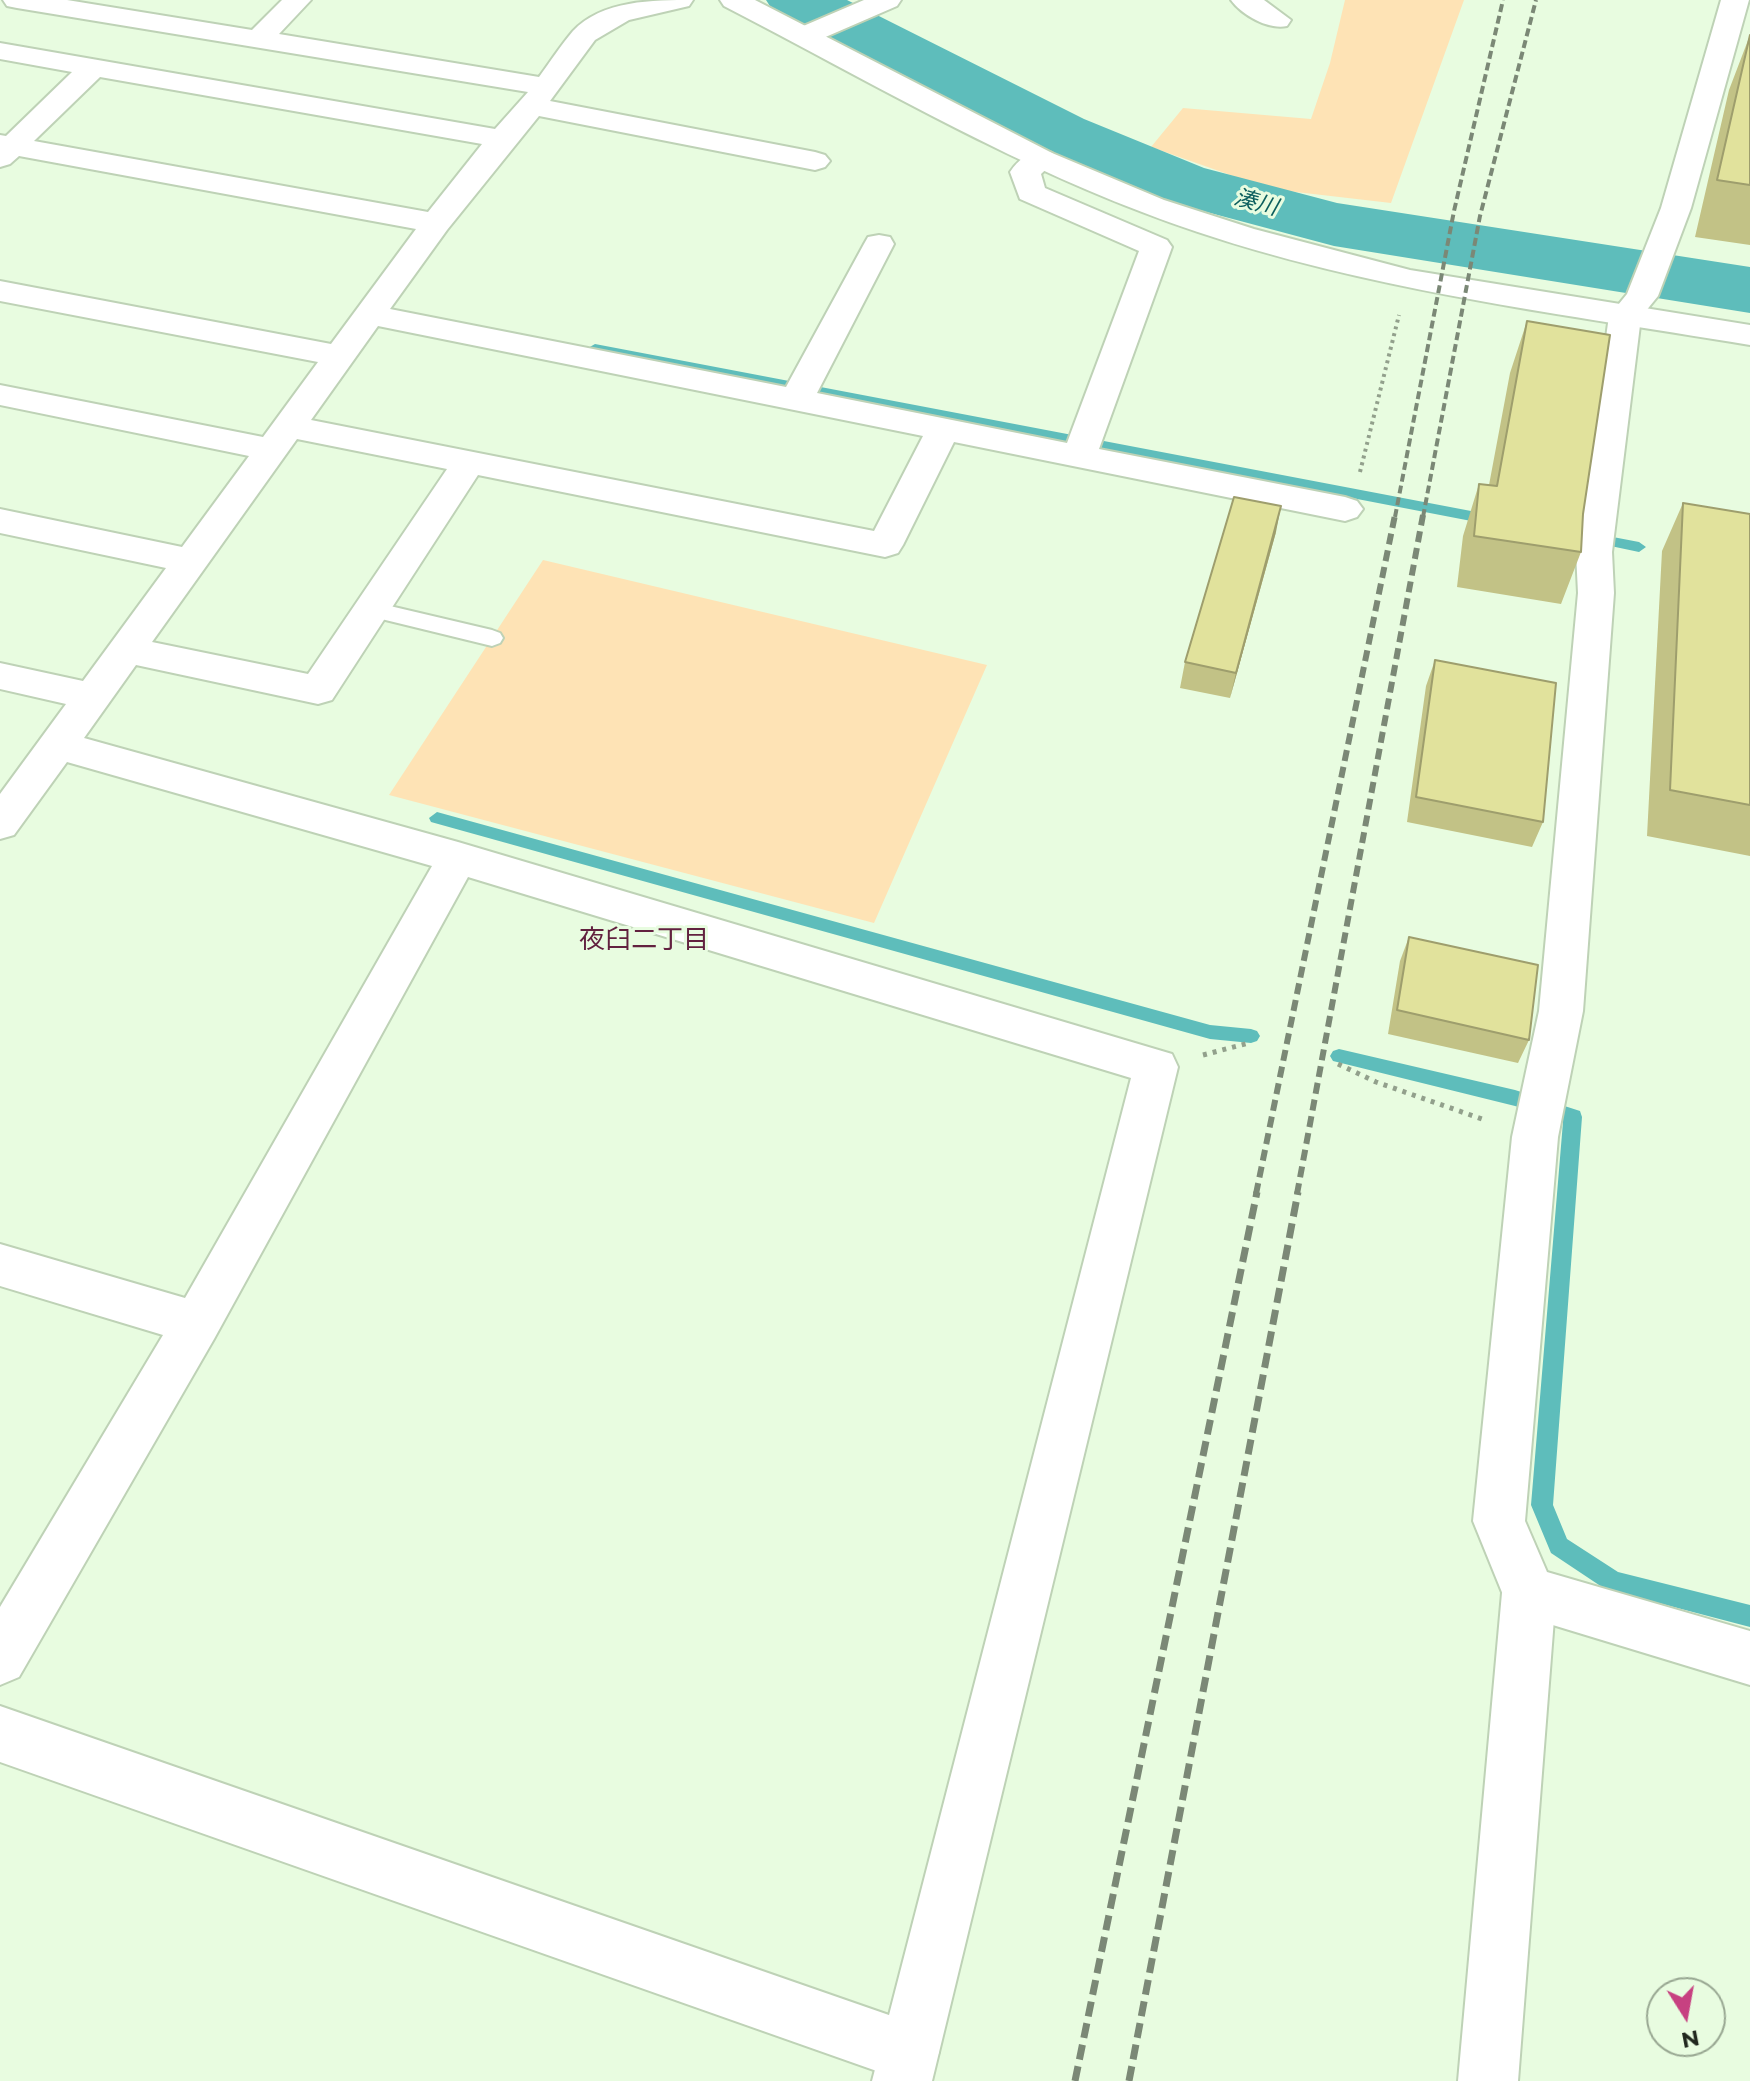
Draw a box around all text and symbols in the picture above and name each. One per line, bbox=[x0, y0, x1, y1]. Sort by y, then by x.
water label: 湊川 bbox=[1231, 185, 1281, 221]
district label: 夜臼二丁目 bbox=[579, 924, 709, 956]
north arrow bbox=[1646, 1977, 1726, 2057]
text: N bbox=[1679, 2024, 1702, 2054]

